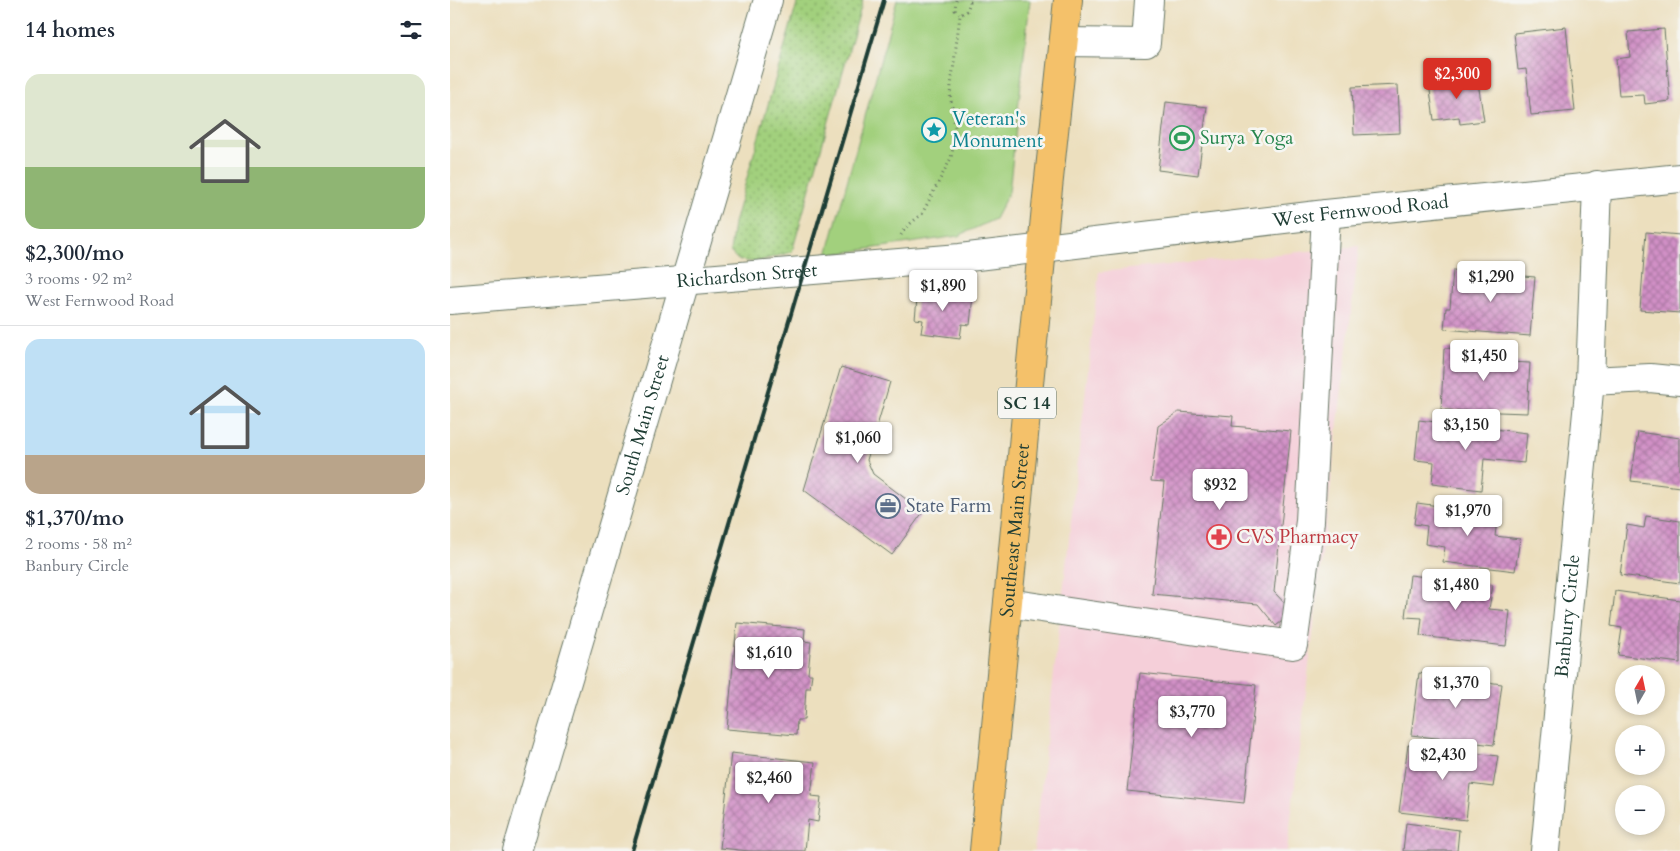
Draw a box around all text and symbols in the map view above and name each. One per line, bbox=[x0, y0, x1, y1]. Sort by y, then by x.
text: 14 homes bbox=[25, 16, 115, 45]
icon: filters bbox=[397, 16, 425, 44]
pin: $2,300 bbox=[1416, 58, 1498, 100]
text: $2,300 bbox=[1434, 63, 1480, 85]
icon: home bbox=[180, 106, 270, 196]
place label: Veteran's Monument bbox=[952, 106, 1043, 154]
place icon: Veteran's Monument bbox=[921, 117, 947, 143]
sports icon: Surya Yoga bbox=[1169, 125, 1195, 151]
place label: Surya Yoga bbox=[1200, 125, 1294, 151]
street label: West Fernwood Road bbox=[1270, 189, 1450, 233]
text: $2,300/mo bbox=[25, 239, 124, 268]
street label: Richardson Street bbox=[676, 257, 818, 294]
pin: $1,290 bbox=[1450, 260, 1532, 303]
text: $1,290 bbox=[1468, 266, 1514, 288]
text: 3 rooms · 92 m² bbox=[25, 268, 132, 290]
pin: $1,890 bbox=[902, 270, 984, 312]
text: $1,890 bbox=[920, 275, 966, 297]
text: West Fernwood Road bbox=[25, 290, 174, 312]
pin: $1,450 bbox=[1443, 340, 1525, 382]
text: $1,450 bbox=[1461, 345, 1507, 367]
street label: South Main Street bbox=[610, 352, 676, 498]
icon: home bbox=[180, 372, 270, 462]
road number: SC 14 bbox=[998, 388, 1056, 418]
pin: $3,150 bbox=[1425, 408, 1507, 451]
text: $3,150 bbox=[1443, 414, 1489, 436]
pin: $1,060 bbox=[817, 422, 899, 464]
text: $1,060 bbox=[835, 427, 881, 449]
street label: Southeast Main Street bbox=[994, 443, 1036, 618]
pin: $932 bbox=[1190, 468, 1250, 511]
text: $932 bbox=[1204, 474, 1236, 496]
office icon: State Farm bbox=[875, 493, 901, 519]
place label: State Farm bbox=[906, 493, 992, 519]
pin: $1,970 bbox=[1427, 494, 1509, 537]
text: $1,970 bbox=[1445, 500, 1491, 522]
text: $1,370/mo bbox=[25, 504, 124, 533]
pharmacy icon: CVS Pharmacy bbox=[1206, 524, 1232, 550]
place label: CVS Pharmacy bbox=[1236, 524, 1359, 550]
text: 2 rooms · 58 m² bbox=[25, 533, 132, 555]
street label: Banbury Circle bbox=[1549, 553, 1586, 679]
text: Banbury Circle bbox=[25, 555, 129, 577]
pin: $1,480 bbox=[1415, 568, 1497, 611]
text: $1,480 bbox=[1433, 574, 1479, 596]
pin: $1,610 bbox=[728, 636, 810, 679]
text: $1,610 bbox=[746, 642, 792, 664]
north arrow bbox=[1615, 665, 1665, 715]
map controls bbox=[1615, 665, 1665, 835]
pin: $1,370 bbox=[1415, 666, 1497, 709]
text: $1,370 bbox=[1433, 672, 1479, 694]
pin: $3,770 bbox=[1151, 696, 1233, 738]
text: $3,770 bbox=[1169, 701, 1215, 723]
button: + bbox=[1615, 725, 1665, 775]
pin: $2,430 bbox=[1402, 738, 1484, 781]
text: $2,430 bbox=[1420, 744, 1466, 766]
pin: $2,460 bbox=[728, 762, 810, 804]
text: $2,460 bbox=[746, 767, 792, 789]
button: − bbox=[1615, 785, 1665, 835]

